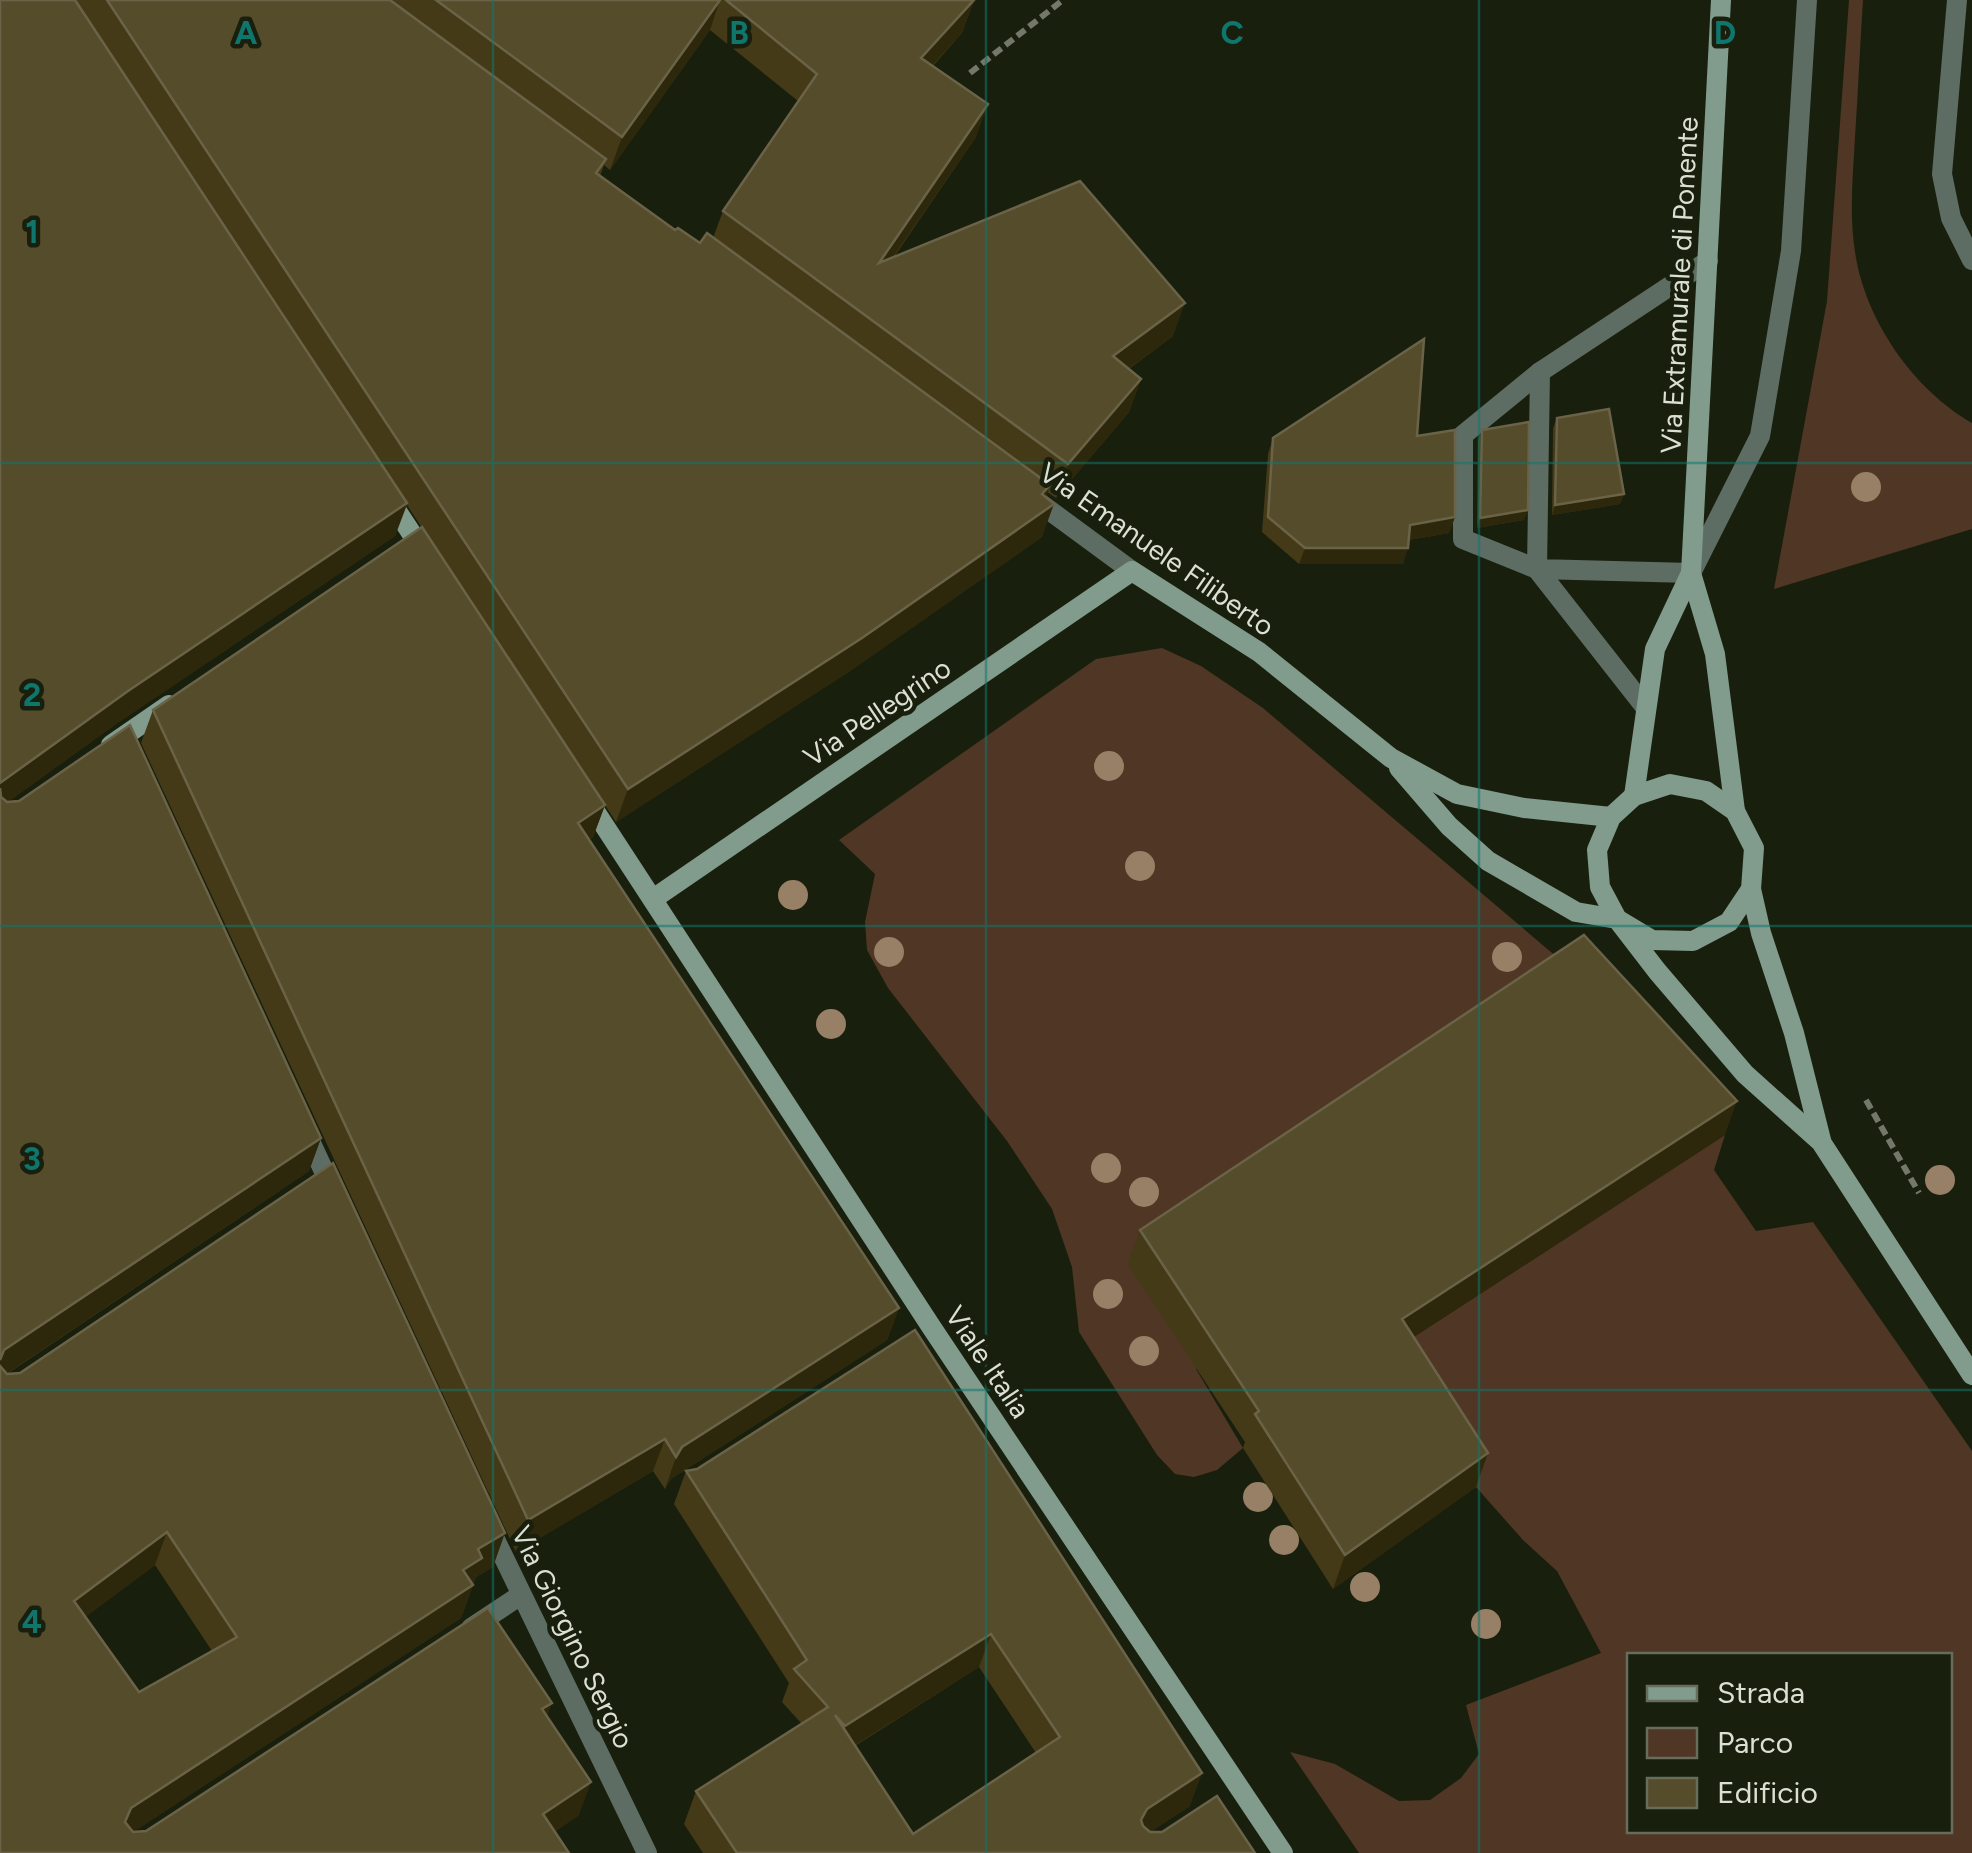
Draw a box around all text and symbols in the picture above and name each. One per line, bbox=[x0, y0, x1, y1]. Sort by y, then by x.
text: A bbox=[235, 14, 258, 52]
text: B bbox=[729, 14, 749, 52]
text: C bbox=[1220, 14, 1244, 52]
text: D bbox=[1714, 14, 1736, 52]
street label: Via Extramurale di Ponente bbox=[1653, 116, 1705, 454]
text: 1 bbox=[25, 213, 39, 251]
street label: Via Emanuele Filiberto bbox=[1033, 455, 1281, 643]
street label: Via Pellegrino bbox=[797, 650, 957, 774]
text: 2 bbox=[23, 676, 41, 714]
text: 3 bbox=[23, 1140, 41, 1178]
street label: Viale Italia bbox=[938, 1299, 1038, 1425]
street label: Via Giorgino Sergio bbox=[504, 1520, 642, 1754]
text: 4 bbox=[22, 1603, 42, 1641]
legend bbox=[1627, 1653, 1952, 1833]
text: Strada bbox=[1717, 1674, 1805, 1711]
text: Parco bbox=[1717, 1724, 1793, 1761]
text: Edificio bbox=[1717, 1774, 1818, 1811]

